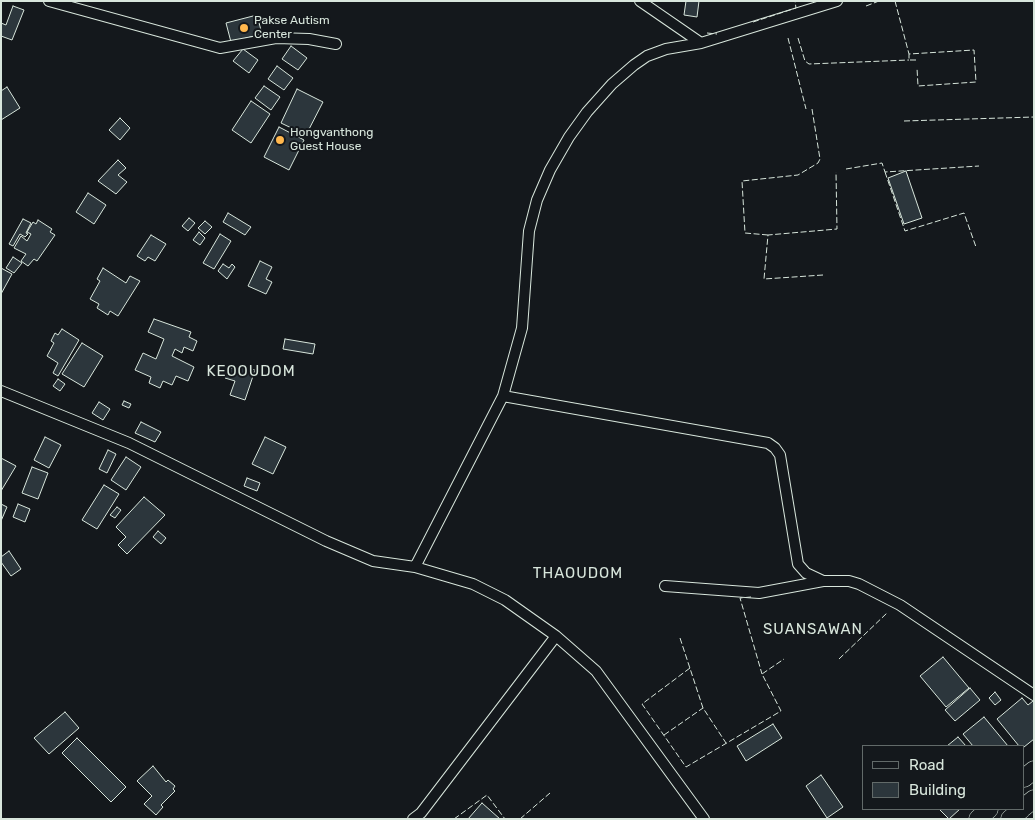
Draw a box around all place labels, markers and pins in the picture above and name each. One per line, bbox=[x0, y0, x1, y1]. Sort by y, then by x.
place label: Pakse Autism Center bbox=[254, 14, 330, 42]
marker: Pakse Autism Center bbox=[238, 22, 250, 34]
place label: Hongvanthong Guest House bbox=[290, 126, 373, 154]
marker: Hongvanthong Guest House bbox=[274, 134, 286, 146]

